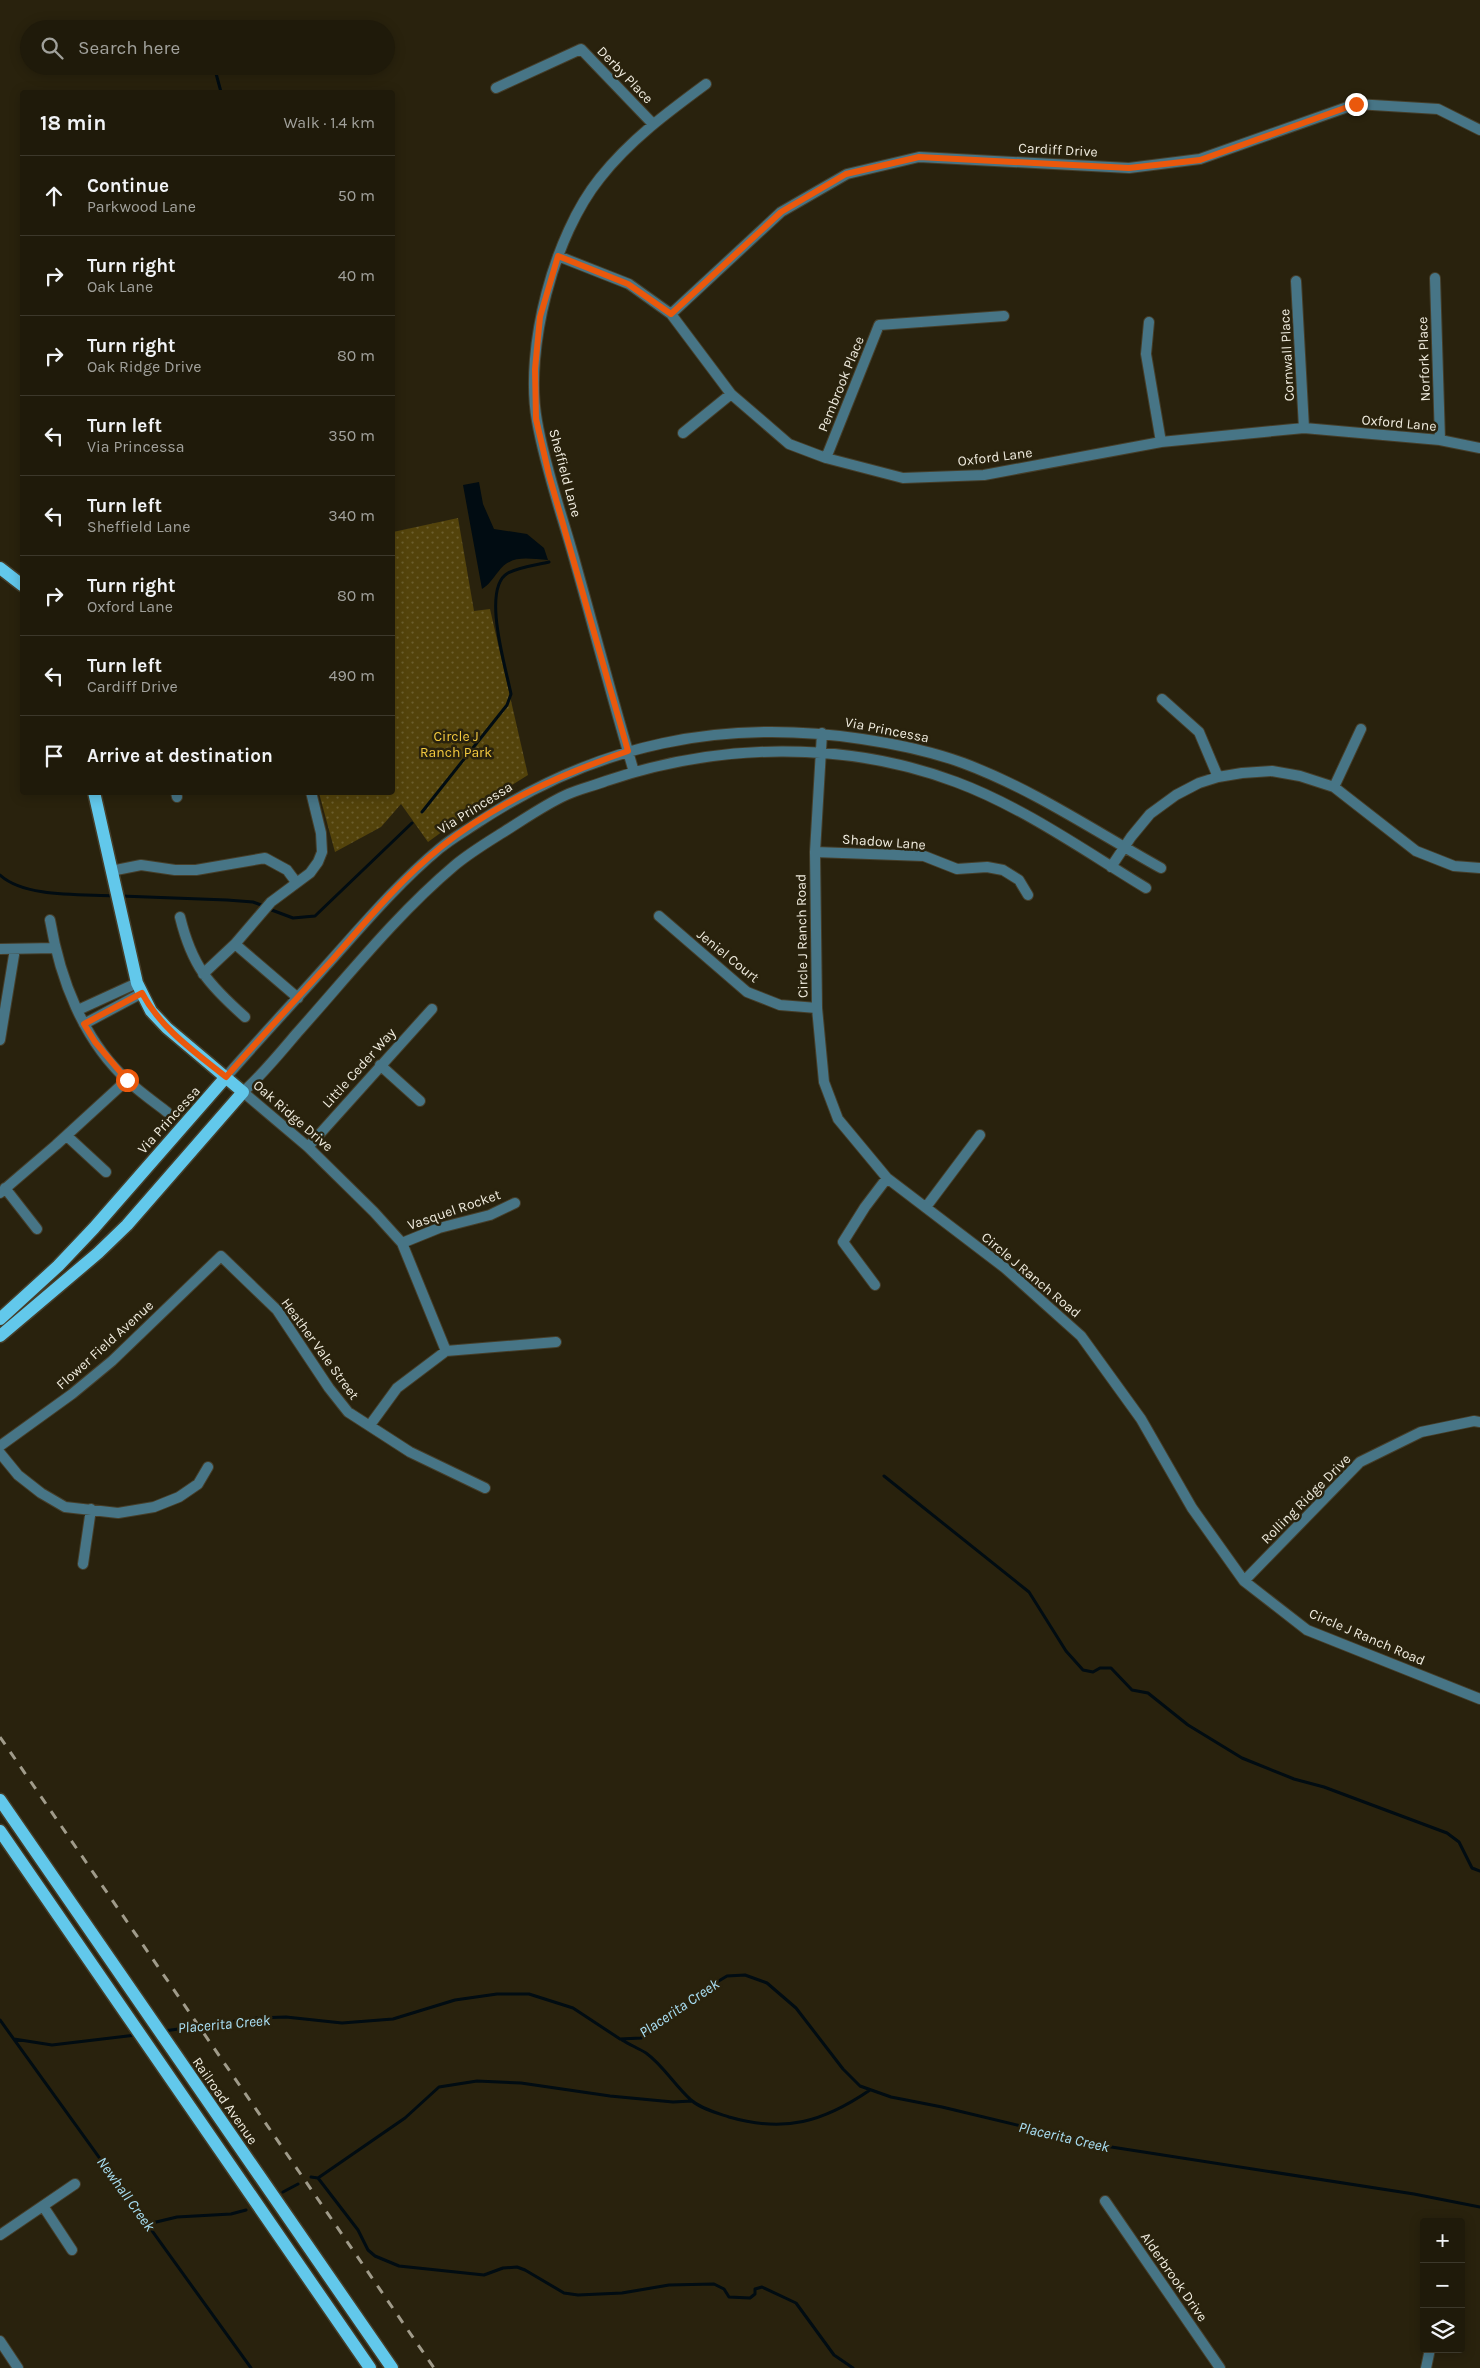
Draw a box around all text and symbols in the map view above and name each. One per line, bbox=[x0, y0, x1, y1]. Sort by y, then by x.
search box bbox=[20, 20, 395, 75]
icon: search bbox=[38, 34, 66, 62]
text: Search here bbox=[78, 37, 180, 59]
street label: Derby Place bbox=[593, 43, 657, 107]
route end bbox=[1345, 93, 1368, 116]
text: 18 min bbox=[40, 111, 106, 135]
text: Walk · 1.4 km bbox=[284, 113, 375, 132]
street label: Cardiff Drive bbox=[1018, 139, 1098, 161]
text: Continue bbox=[87, 175, 169, 197]
icon: ahead bbox=[40, 182, 68, 210]
text: 50 m bbox=[338, 186, 375, 205]
text: Parkwood Lane bbox=[87, 197, 196, 216]
text: Turn right bbox=[87, 255, 176, 277]
icon: right bbox=[40, 262, 68, 290]
text: 40 m bbox=[338, 266, 375, 285]
text: Oak Lane bbox=[87, 277, 153, 296]
street label: Cornwall Place bbox=[1276, 308, 1298, 402]
street label: Norfork Place bbox=[1414, 316, 1434, 402]
street label: Pembrook Place bbox=[814, 334, 868, 434]
text: Turn right bbox=[87, 335, 176, 357]
icon: right bbox=[40, 342, 68, 370]
text: 80 m bbox=[337, 346, 375, 365]
text: Oak Ridge Drive bbox=[87, 357, 201, 376]
street label: Oxford Lane bbox=[1361, 411, 1437, 435]
text: Turn left bbox=[87, 415, 162, 437]
icon: left bbox=[40, 422, 68, 450]
text: 350 m bbox=[328, 426, 375, 445]
street label: Sheffield Lane bbox=[545, 427, 585, 519]
text: Via Princessa bbox=[87, 437, 185, 456]
street label: Oxford Lane bbox=[957, 444, 1033, 470]
text: Turn left bbox=[87, 495, 162, 517]
icon: left bbox=[40, 502, 68, 530]
text: 340 m bbox=[328, 506, 375, 525]
text: Sheffield Lane bbox=[87, 517, 190, 536]
text: Turn right bbox=[87, 575, 176, 597]
icon: right bbox=[40, 582, 68, 610]
text: 80 m bbox=[337, 586, 375, 605]
text: Oxford Lane bbox=[87, 597, 173, 616]
text: Turn left bbox=[87, 655, 162, 677]
icon: left bbox=[40, 662, 68, 690]
text: 490 m bbox=[329, 666, 375, 685]
text: Cardiff Drive bbox=[87, 677, 178, 696]
street label: Via Princessa bbox=[843, 714, 931, 746]
park label: Circle J Ranch Park bbox=[420, 728, 492, 761]
icon: arrive bbox=[40, 742, 68, 770]
text: Arrive at destination bbox=[87, 745, 273, 767]
street label: Via Princessa bbox=[434, 778, 516, 838]
street label: Shadow Lane bbox=[842, 831, 926, 853]
street label: Circle J Ranch Road bbox=[792, 874, 812, 998]
street label: Jeniel Court bbox=[694, 926, 762, 986]
street label: Little Ceder Way bbox=[319, 1024, 400, 1111]
route start bbox=[116, 1069, 139, 1092]
street label: Oak Ridge Drive bbox=[250, 1077, 336, 1155]
street label: Via Princessa bbox=[134, 1083, 204, 1157]
street label: Vasquel Rocket bbox=[405, 1186, 503, 1234]
street label: Circle J Ranch Road bbox=[978, 1229, 1084, 1321]
street label: Heather Vale Street bbox=[277, 1295, 363, 1403]
street label: Flower Field Avenue bbox=[53, 1297, 157, 1393]
street label: Rolling Ridge Drive bbox=[1258, 1451, 1354, 1547]
street label: Circle J Ranch Road bbox=[1306, 1605, 1428, 1669]
water label: Placerita Creek bbox=[636, 1974, 723, 2041]
water label: Placerita Creek bbox=[177, 2011, 271, 2037]
street label: Railroad Avenue bbox=[189, 2054, 261, 2148]
water label: Placerita Creek bbox=[1017, 2118, 1112, 2156]
water label: Newhall Creek bbox=[93, 2153, 159, 2235]
map controls bbox=[1420, 2218, 1465, 2353]
button: + bbox=[1420, 2218, 1465, 2263]
street label: Alderbrook Drive bbox=[1137, 2229, 1211, 2325]
button: − bbox=[1420, 2263, 1465, 2308]
button: layers bbox=[1420, 2308, 1465, 2353]

